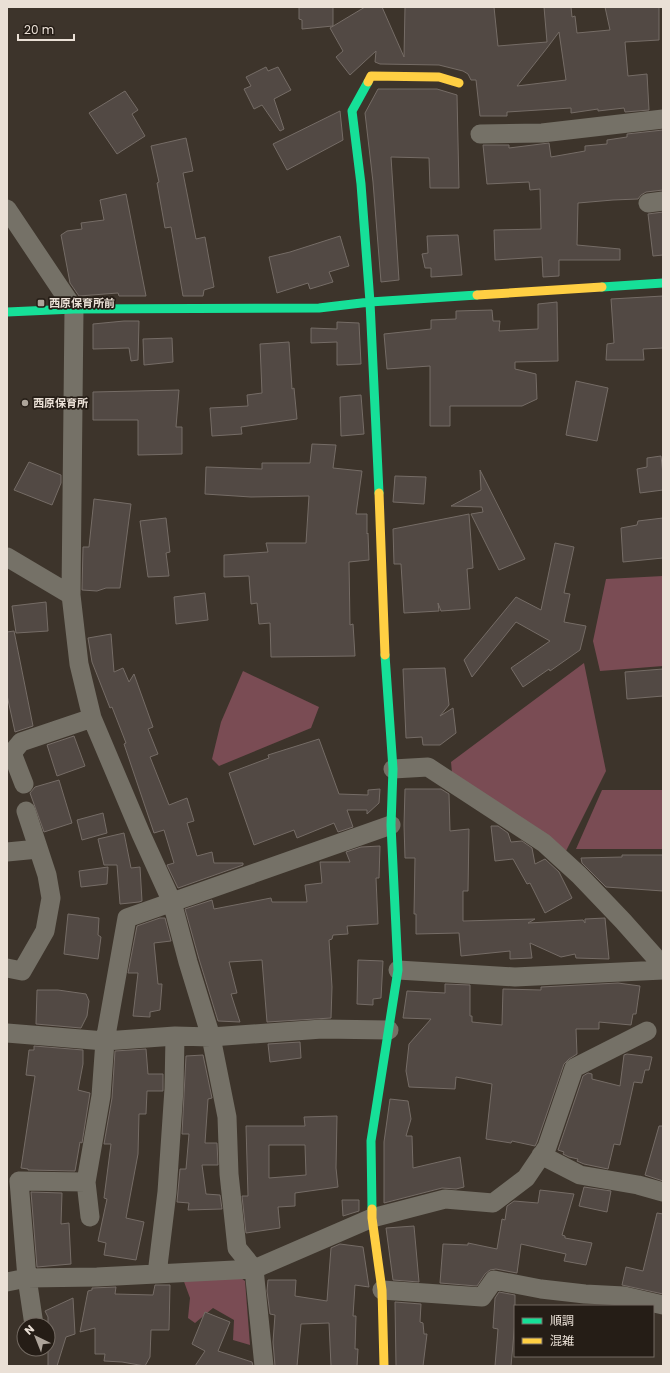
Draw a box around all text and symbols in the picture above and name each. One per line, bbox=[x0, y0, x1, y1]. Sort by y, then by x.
scale bar bbox=[18, 16, 74, 42]
text: 20 m bbox=[24, 21, 54, 38]
place label: 西原保育所前 bbox=[49, 295, 115, 311]
marker: 西原保育所前 bbox=[36, 298, 46, 308]
place label: 西原保育所 bbox=[33, 395, 88, 411]
marker: 西原保育所 bbox=[20, 398, 30, 408]
legend bbox=[514, 1305, 654, 1357]
text: 順調 bbox=[550, 1312, 574, 1329]
north arrow bbox=[16, 1317, 56, 1357]
text: N bbox=[21, 1321, 38, 1338]
text: 混雑 bbox=[550, 1332, 574, 1349]

